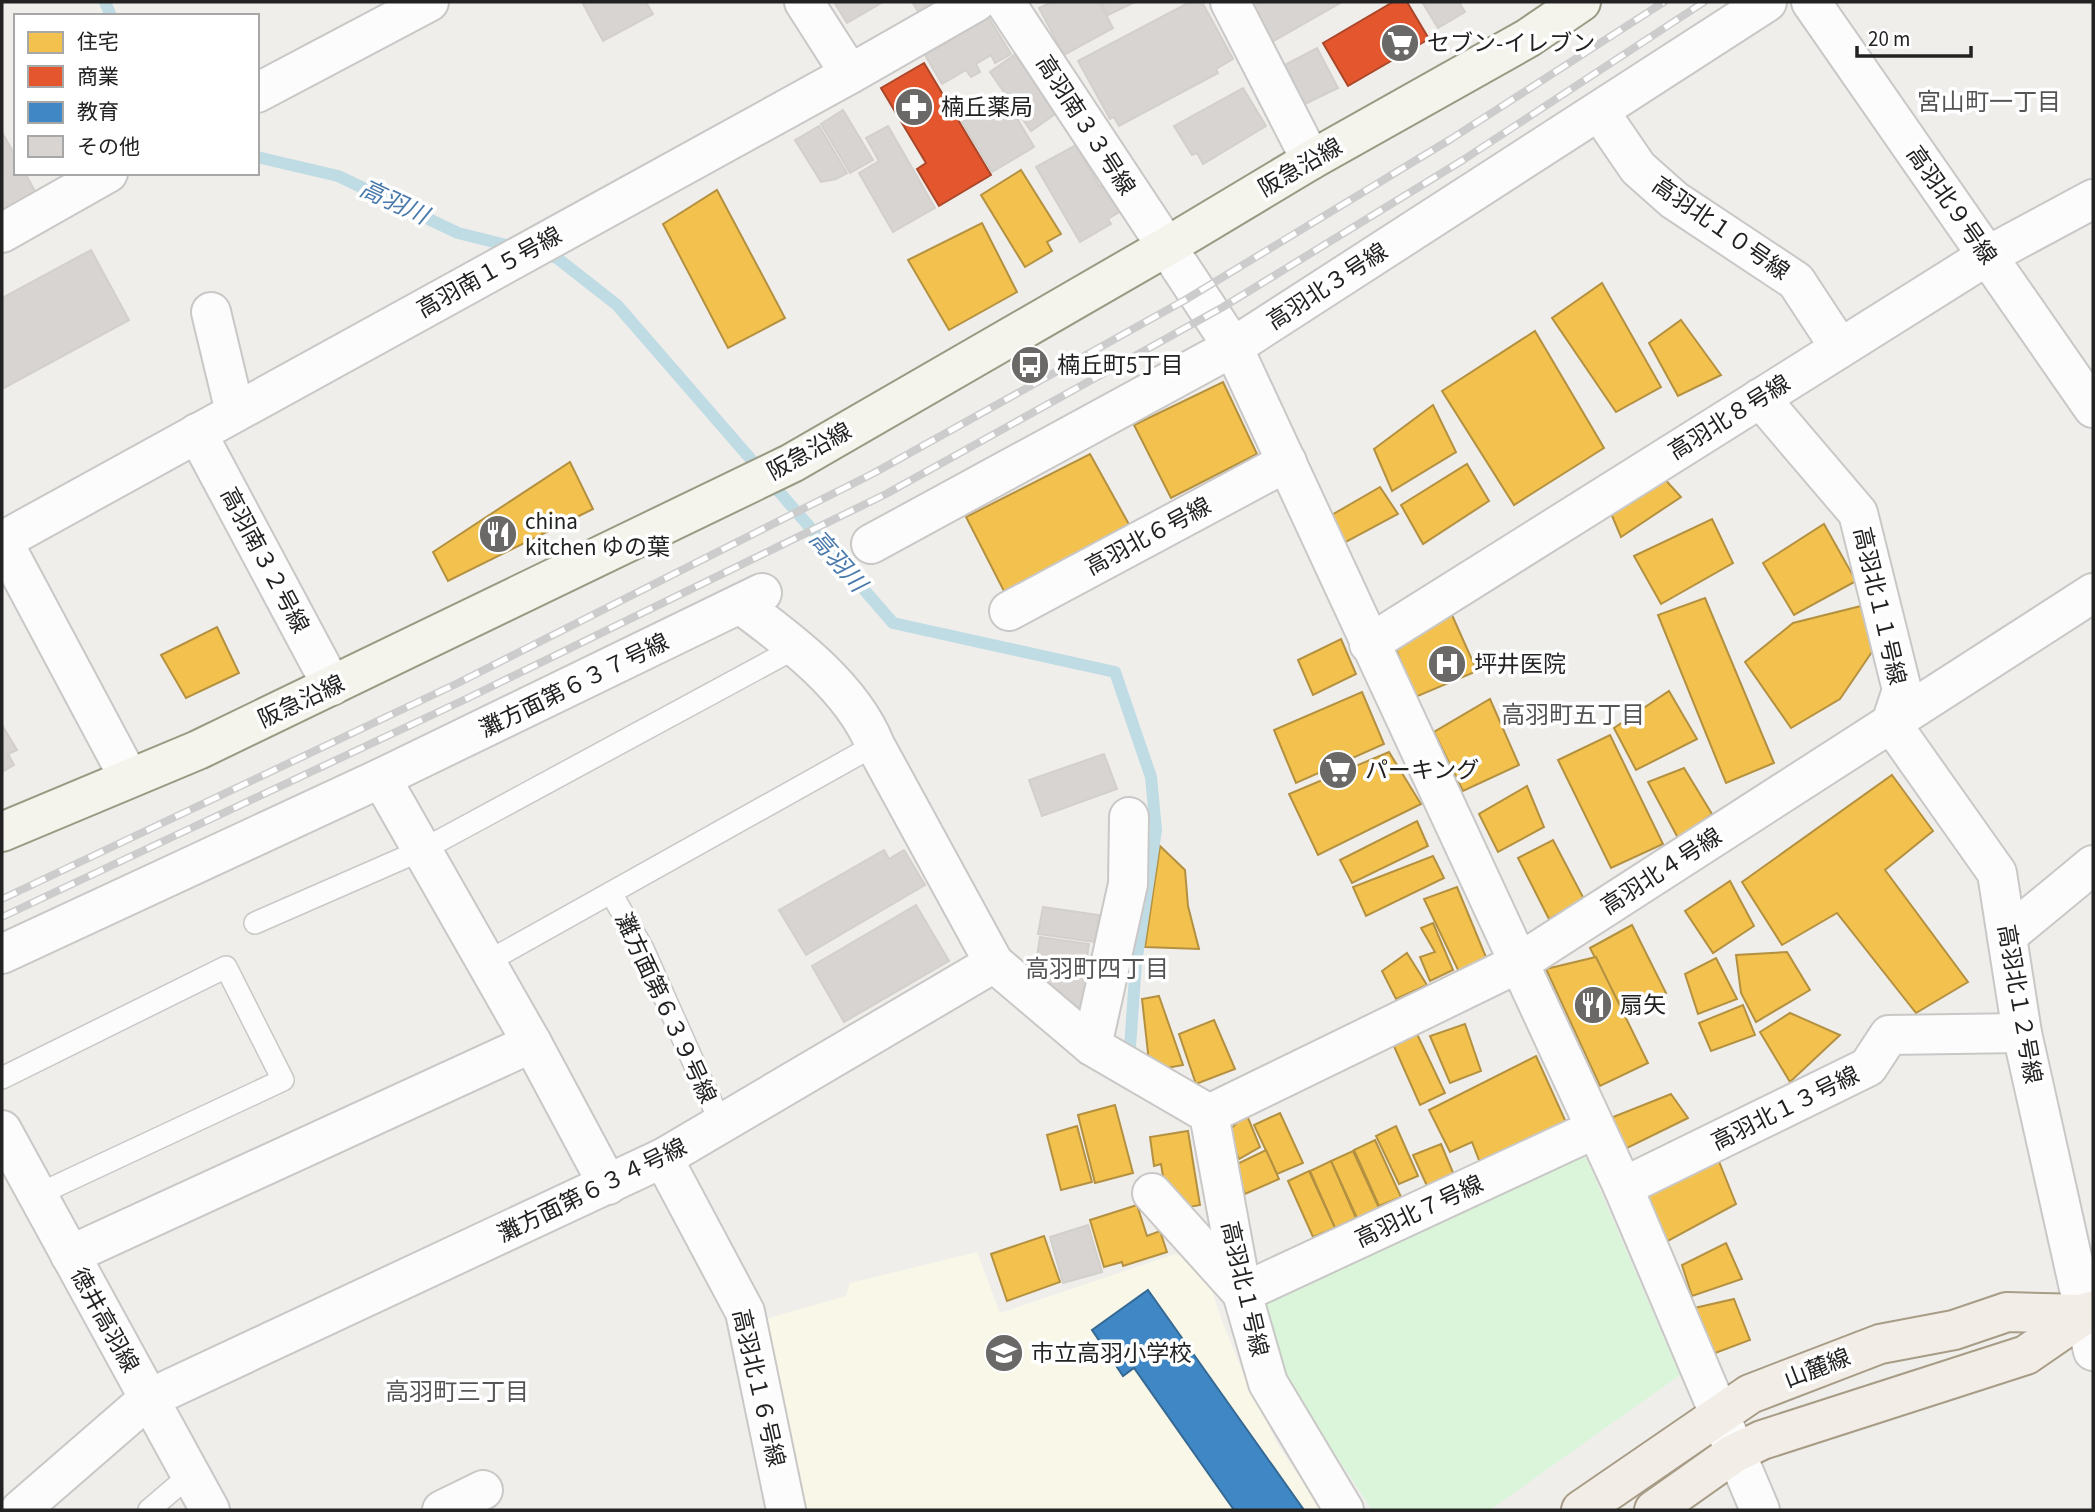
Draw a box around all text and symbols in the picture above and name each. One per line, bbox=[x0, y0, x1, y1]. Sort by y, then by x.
legend bbox=[14, 14, 259, 175]
scale bar bbox=[1857, 14, 1971, 58]
supermarket icon: セブン-イレブン bbox=[1379, 22, 1421, 64]
text: 20 m bbox=[1868, 24, 1910, 54]
text: 住宅 bbox=[77, 27, 119, 57]
place label: セブン-イレブン bbox=[1427, 27, 1595, 60]
street label: 高羽南３３号線 bbox=[1028, 49, 1143, 202]
text: 商業 bbox=[77, 62, 119, 92]
district label: 宮山町一丁目 bbox=[1917, 85, 2061, 120]
pharmacy icon: 楠丘薬局 bbox=[893, 86, 935, 128]
place label: 楠丘薬局 bbox=[941, 91, 1033, 124]
text: 教育 bbox=[77, 97, 119, 127]
street label: 阪急沿線 bbox=[1252, 130, 1348, 205]
text: その他 bbox=[77, 132, 140, 162]
street label: 高羽北９号線 bbox=[1898, 139, 2005, 271]
street label: 高羽北１０号線 bbox=[1645, 169, 1796, 288]
water label: 高羽川 bbox=[354, 171, 437, 235]
street label: 高羽南１５号線 bbox=[411, 219, 568, 326]
street label: 高羽北３号線 bbox=[1260, 235, 1394, 338]
bus stop icon: 楠丘町5丁目 bbox=[1009, 344, 1051, 386]
place label: 楠丘町5丁目 bbox=[1057, 349, 1183, 382]
street label: 高羽北８号線 bbox=[1662, 367, 1797, 468]
street label: 阪急沿線 bbox=[761, 415, 857, 488]
street label: 高羽南３２号線 bbox=[212, 481, 317, 639]
street label: 高羽北６号線 bbox=[1080, 489, 1217, 583]
place label: china kitchen ゆの葉 bbox=[525, 505, 670, 564]
restaurant icon: china kitchen ゆの葉 bbox=[477, 513, 519, 555]
water label: 高羽川 bbox=[801, 523, 876, 602]
street label: 高羽北１１号線 bbox=[1845, 524, 1914, 688]
street label: 灘方面第６３７号線 bbox=[474, 625, 674, 746]
hospital icon: 坪井医院 bbox=[1426, 643, 1468, 685]
place label: 坪井医院 bbox=[1474, 648, 1566, 681]
street label: 阪急沿線 bbox=[253, 667, 350, 736]
district label: 高羽町五丁目 bbox=[1501, 698, 1645, 733]
supermarket icon: パーキング bbox=[1317, 749, 1359, 791]
place label: パーキング bbox=[1365, 754, 1479, 787]
street label: 高羽北４号線 bbox=[1594, 820, 1728, 923]
street label: 灘方面第６３９号線 bbox=[607, 907, 724, 1109]
street label: 高羽北１２号線 bbox=[1989, 922, 2050, 1086]
district label: 高羽町四丁目 bbox=[1025, 952, 1169, 987]
restaurant icon: 扇矢 bbox=[1572, 984, 1614, 1026]
place label: 扇矢 bbox=[1620, 989, 1666, 1022]
street label: 高羽北１３号線 bbox=[1706, 1058, 1865, 1159]
street label: 灘方面第６３４号線 bbox=[492, 1130, 692, 1251]
street label: 高羽北７号線 bbox=[1350, 1167, 1489, 1256]
street label: 高羽北１号線 bbox=[1213, 1218, 1276, 1360]
street label: 徳井高羽線 bbox=[62, 1262, 147, 1379]
street label: 高羽北１６号線 bbox=[724, 1306, 793, 1470]
school or university icon: 市立高羽小学校 bbox=[983, 1332, 1025, 1374]
place label: 市立高羽小学校 bbox=[1031, 1337, 1192, 1370]
street label: 山麓線 bbox=[1779, 1341, 1855, 1396]
district label: 高羽町三丁目 bbox=[385, 1375, 529, 1410]

